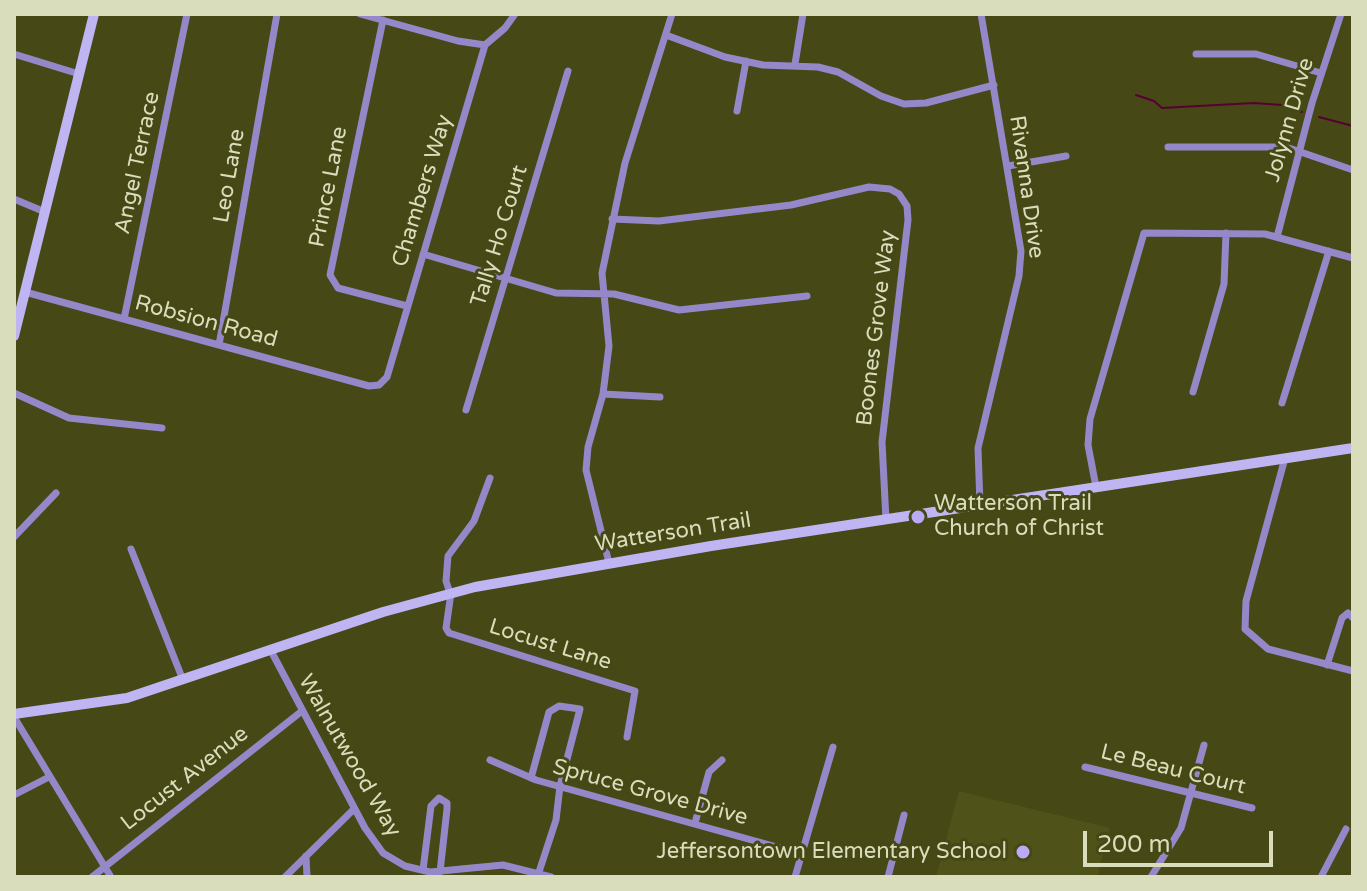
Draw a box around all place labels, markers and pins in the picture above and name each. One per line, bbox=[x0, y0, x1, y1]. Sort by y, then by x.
place label: Watterson Trail Church of Christ bbox=[934, 491, 1104, 542]
marker: Watterson Trail Church of Christ bbox=[909, 508, 927, 526]
place label: Jeffersontown Elementary School bbox=[657, 839, 1007, 865]
marker: Jeffersontown Elementary School bbox=[1014, 843, 1032, 861]

